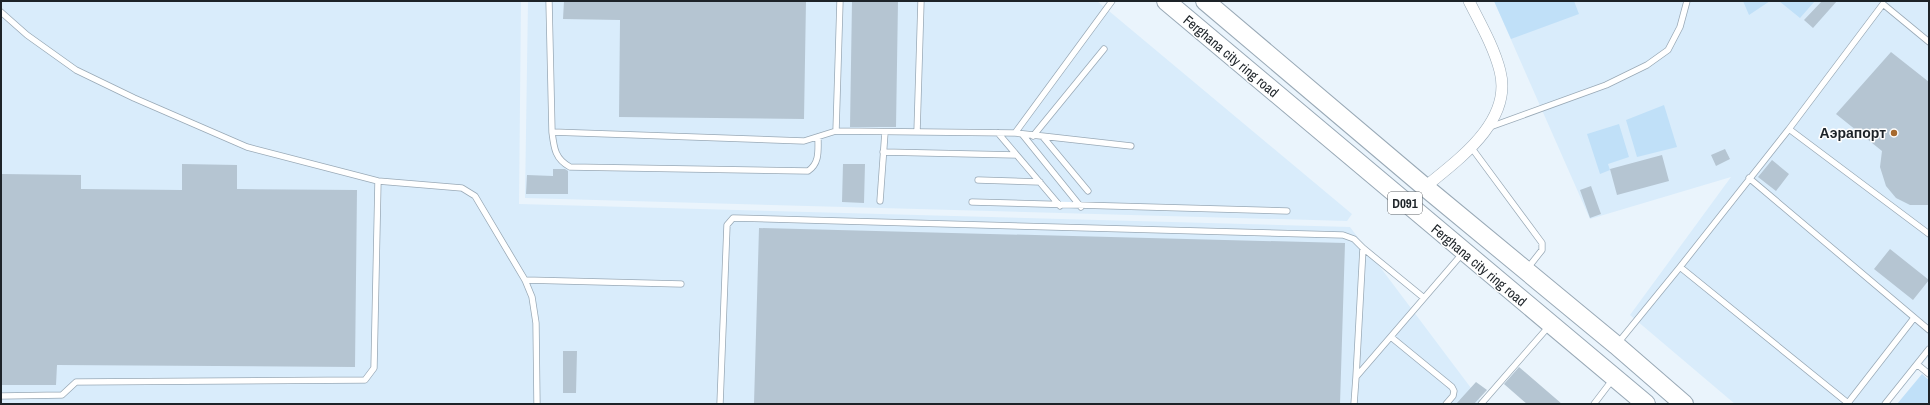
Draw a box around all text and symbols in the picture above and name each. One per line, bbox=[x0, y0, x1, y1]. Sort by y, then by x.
street label: Ferghana city ring road bbox=[1180, 11, 1282, 101]
place label: Аэрапорт bbox=[1819, 124, 1886, 142]
marker: Аэрапорт bbox=[1889, 128, 1899, 138]
road number: D091 bbox=[1388, 192, 1422, 214]
street label: Ferghana city ring road bbox=[1428, 220, 1530, 310]

